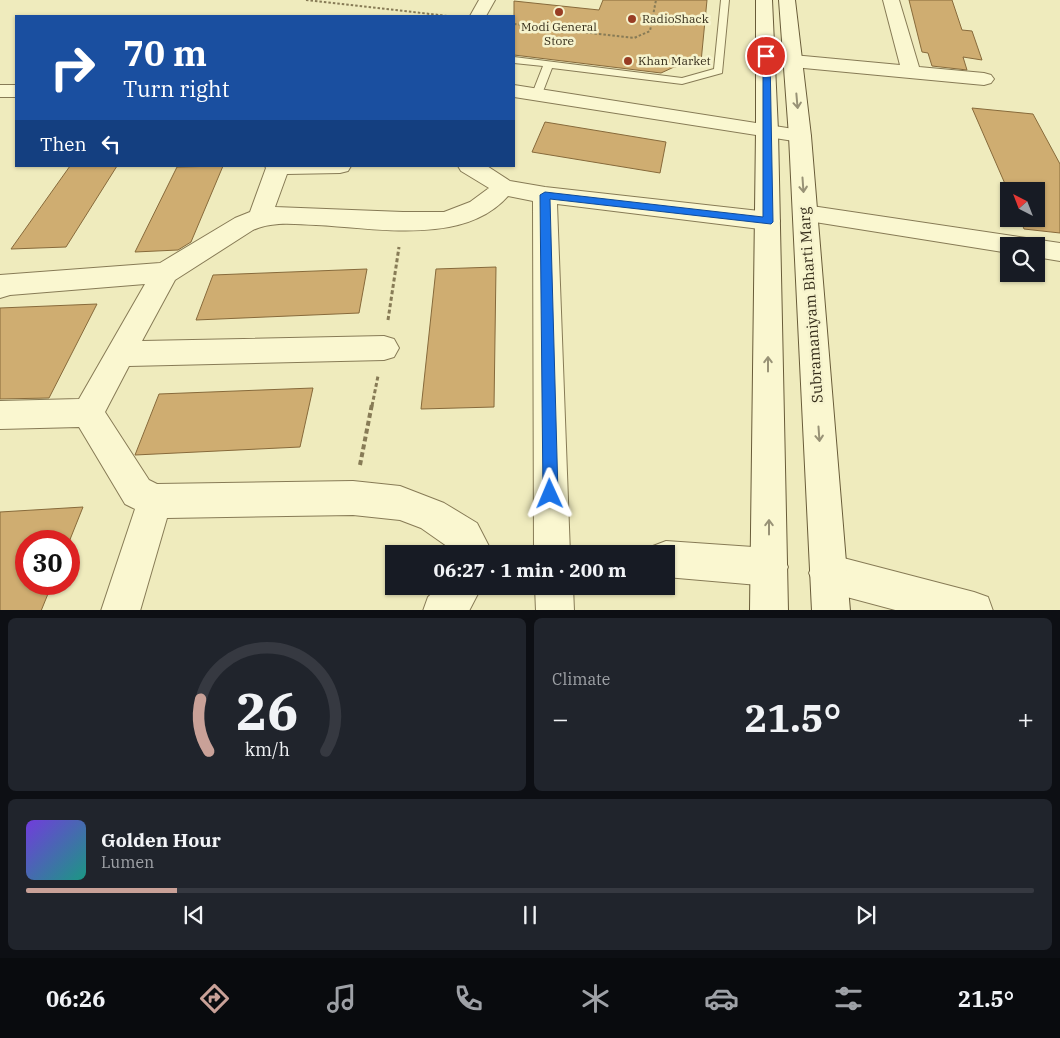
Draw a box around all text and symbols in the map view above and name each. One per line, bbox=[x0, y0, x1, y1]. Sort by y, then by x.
marker: Modi General Store bbox=[553, 6, 565, 18]
place label: RadioShack bbox=[642, 11, 709, 26]
marker: RadioShack bbox=[626, 13, 638, 25]
place label: Modi General Store bbox=[521, 19, 597, 48]
text: 70 m bbox=[123, 30, 207, 76]
icon: right bbox=[40, 35, 105, 100]
pin bbox=[745, 35, 787, 77]
icon: arrive bbox=[752, 42, 780, 70]
place label: Khan Market bbox=[638, 53, 711, 68]
marker: Khan Market bbox=[622, 55, 634, 67]
text: Turn right bbox=[123, 74, 230, 103]
one-way arrow bbox=[792, 93, 802, 109]
icon: left bbox=[97, 130, 125, 158]
text: Then bbox=[40, 132, 87, 156]
one-way arrow bbox=[799, 176, 808, 192]
north arrow bbox=[1000, 182, 1045, 228]
map controls bbox=[1000, 182, 1045, 282]
street label: Subramaniyam Bharti Marg bbox=[794, 206, 827, 404]
button: search bbox=[1000, 237, 1045, 282]
one-way arrow bbox=[763, 357, 773, 373]
one-way arrow bbox=[815, 426, 824, 442]
position arrow bbox=[523, 467, 575, 519]
one-way arrow bbox=[764, 519, 774, 536]
speed limit sign: 30 bbox=[15, 530, 80, 595]
text: 06:27 · 1 min · 200 m bbox=[434, 558, 626, 582]
text: Climate bbox=[552, 669, 610, 689]
text: 26 bbox=[236, 677, 298, 744]
text: 21.5° bbox=[745, 693, 841, 742]
text: − bbox=[552, 700, 569, 737]
text: + bbox=[1017, 700, 1034, 737]
text: km/h bbox=[244, 738, 290, 761]
text: Golden Hour bbox=[101, 828, 221, 852]
text: Lumen bbox=[101, 852, 154, 872]
icon: previous bbox=[180, 901, 208, 929]
icon: pause bbox=[516, 901, 544, 929]
icon: next bbox=[852, 901, 880, 929]
icon: directions bbox=[197, 981, 232, 1016]
icon: music bbox=[324, 981, 359, 1016]
icon: phone bbox=[451, 981, 486, 1016]
icon: climate bbox=[578, 981, 613, 1016]
icon: car bbox=[704, 981, 739, 1016]
icon: filters bbox=[831, 981, 866, 1016]
text: 06:26 bbox=[46, 984, 105, 1013]
text: 21.5° bbox=[958, 984, 1014, 1013]

